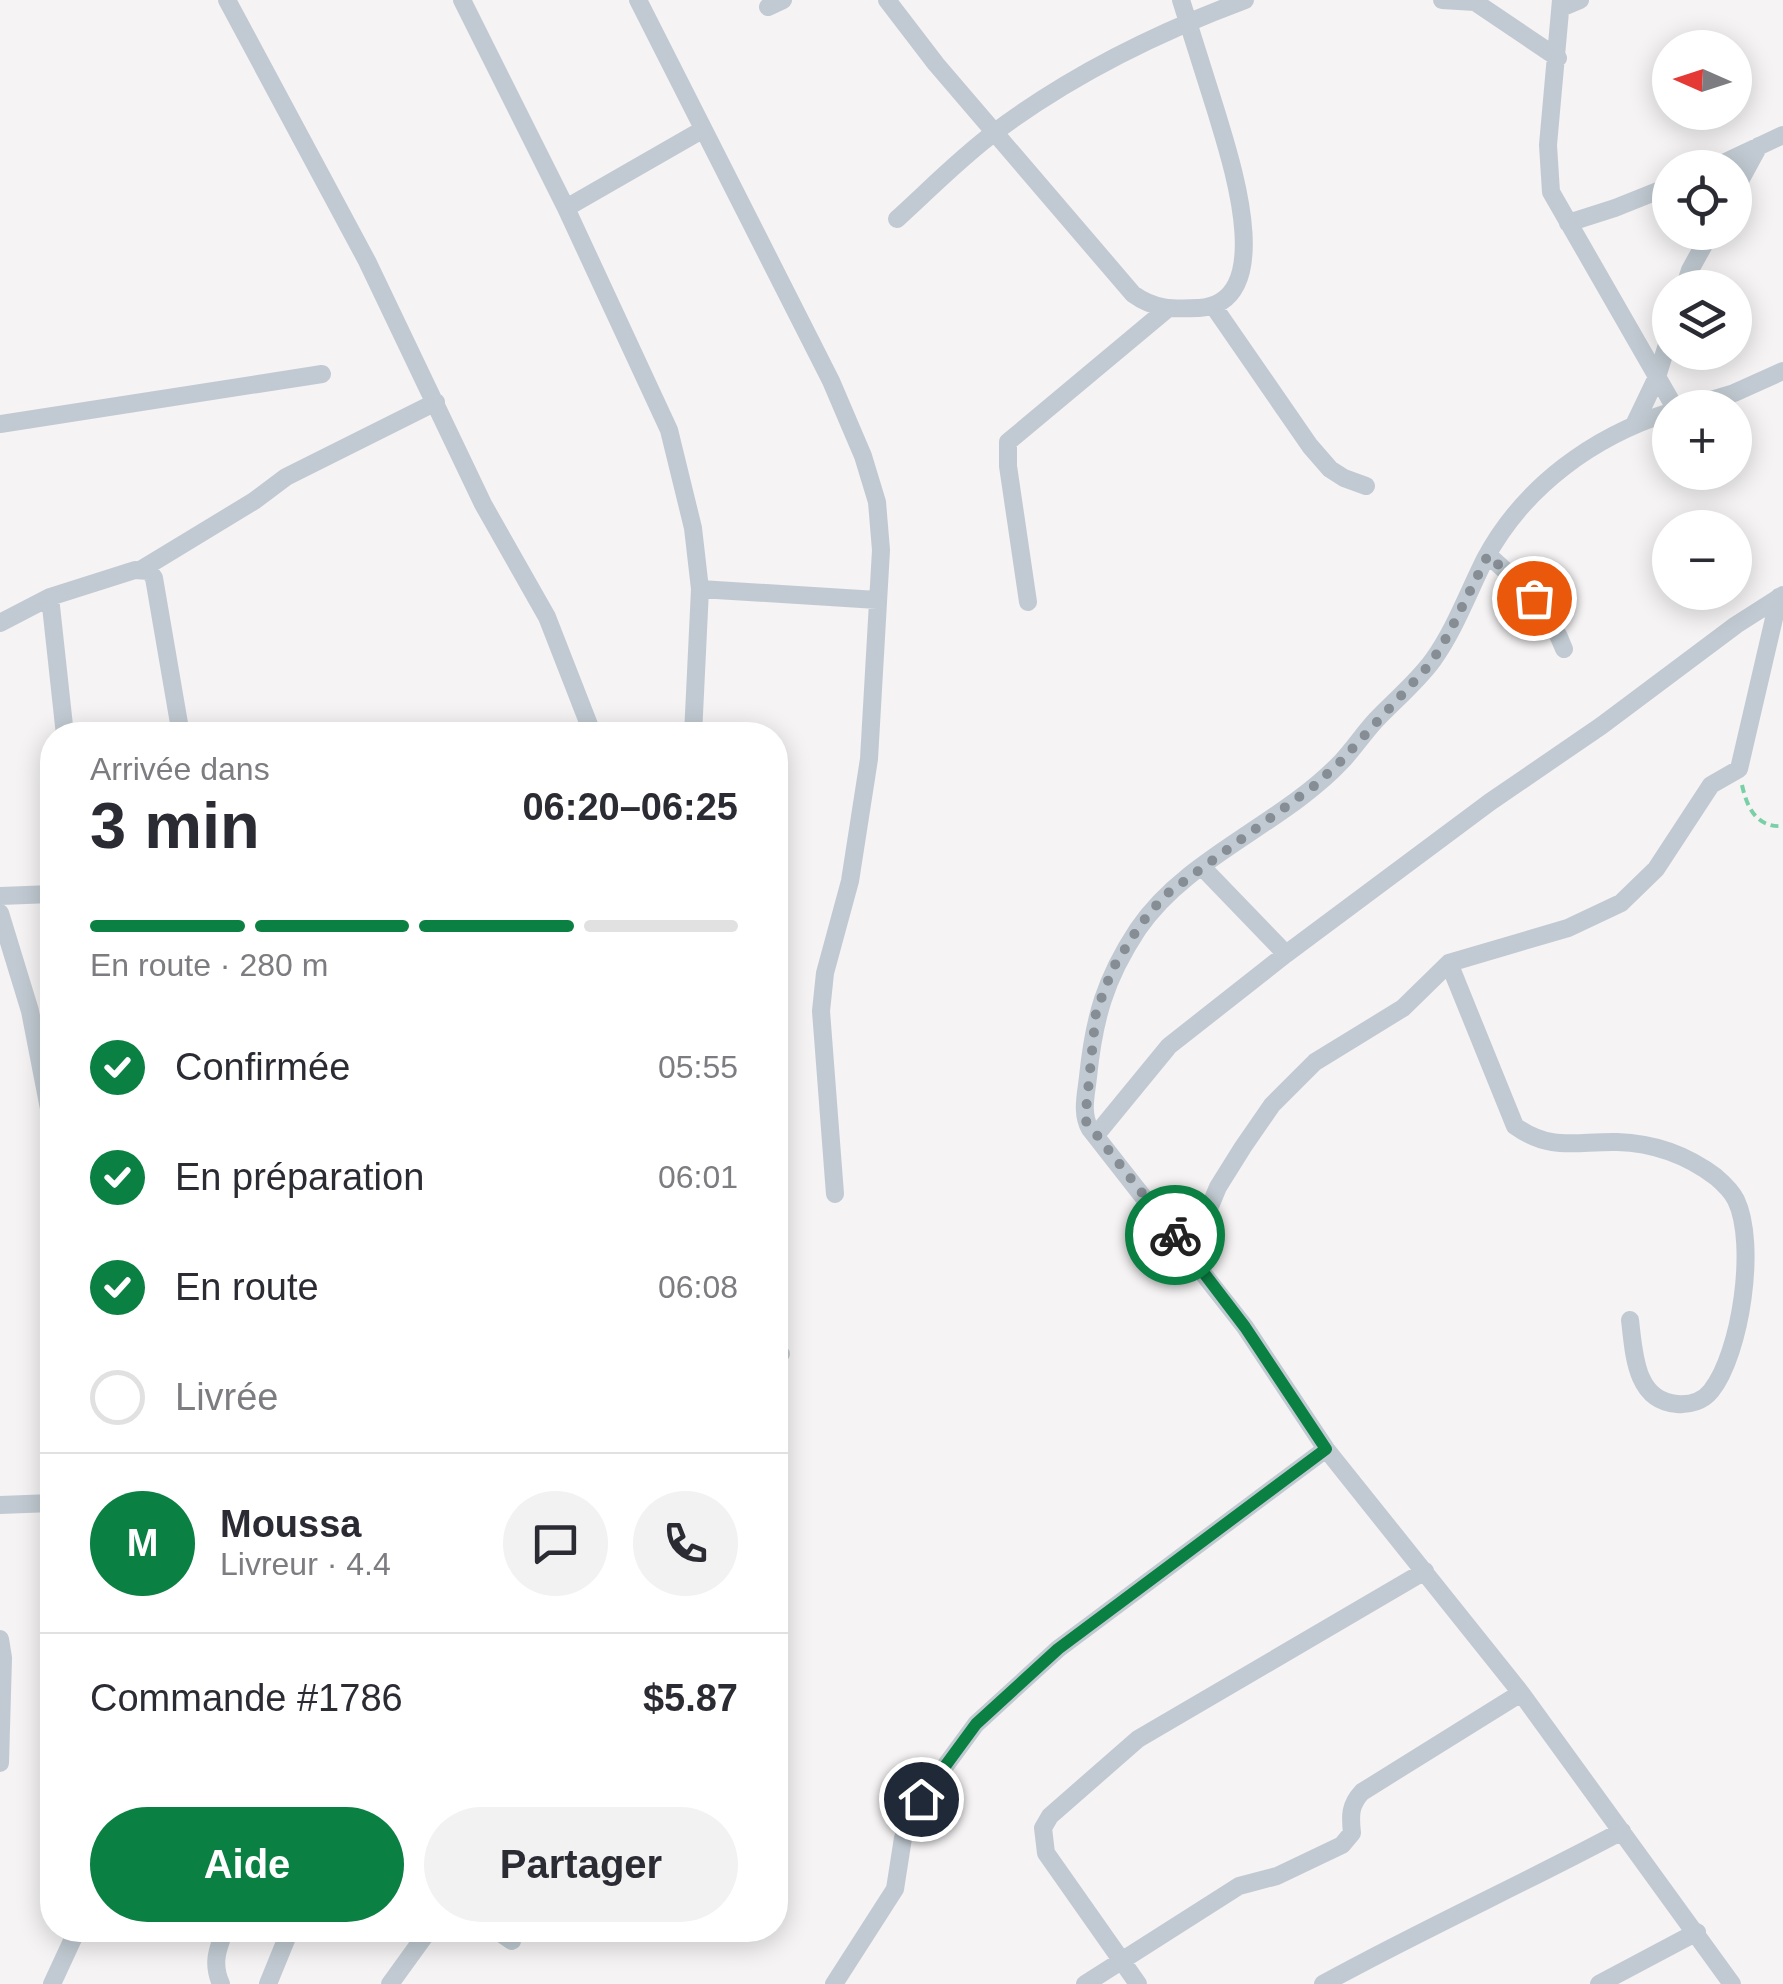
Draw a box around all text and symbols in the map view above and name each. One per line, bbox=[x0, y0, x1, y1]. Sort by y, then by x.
north arrow bbox=[1652, 30, 1752, 130]
map controls bbox=[1652, 30, 1752, 610]
button: locate bbox=[1652, 150, 1752, 250]
button: layers bbox=[1652, 270, 1752, 370]
button: + bbox=[1652, 390, 1752, 490]
button: − bbox=[1652, 510, 1752, 610]
pin bbox=[1492, 556, 1577, 641]
icon: bag bbox=[1507, 571, 1562, 626]
text: Arrivée dans bbox=[90, 751, 270, 787]
text: 06:20–06:25 bbox=[522, 786, 738, 828]
text: 3 min bbox=[90, 789, 260, 862]
text: En route · 280 m bbox=[90, 947, 328, 983]
icon: check bbox=[90, 1040, 145, 1095]
text: Confirmée bbox=[175, 1046, 350, 1088]
text: 05:55 bbox=[658, 1049, 738, 1085]
icon: check bbox=[90, 1150, 145, 1205]
text: En préparation bbox=[175, 1156, 424, 1198]
text: 06:01 bbox=[658, 1159, 738, 1195]
courier bbox=[1125, 1185, 1225, 1285]
icon: bike bbox=[1148, 1208, 1203, 1263]
icon: check bbox=[90, 1260, 145, 1315]
text: En route bbox=[175, 1266, 319, 1308]
text: 06:08 bbox=[658, 1269, 738, 1305]
text: Livrée bbox=[175, 1376, 279, 1418]
button: chat bbox=[503, 1491, 608, 1596]
button: phone bbox=[633, 1491, 738, 1596]
text: Moussa bbox=[220, 1503, 361, 1545]
text: M bbox=[127, 1522, 158, 1564]
text: Livreur · 4.4 bbox=[220, 1546, 391, 1582]
text: Commande #1786 bbox=[90, 1677, 403, 1719]
text: $5.87 bbox=[643, 1677, 738, 1719]
pin bbox=[879, 1757, 964, 1842]
icon: home bbox=[894, 1772, 949, 1827]
button: Aide bbox=[90, 1807, 404, 1922]
button: Partager bbox=[424, 1807, 738, 1922]

